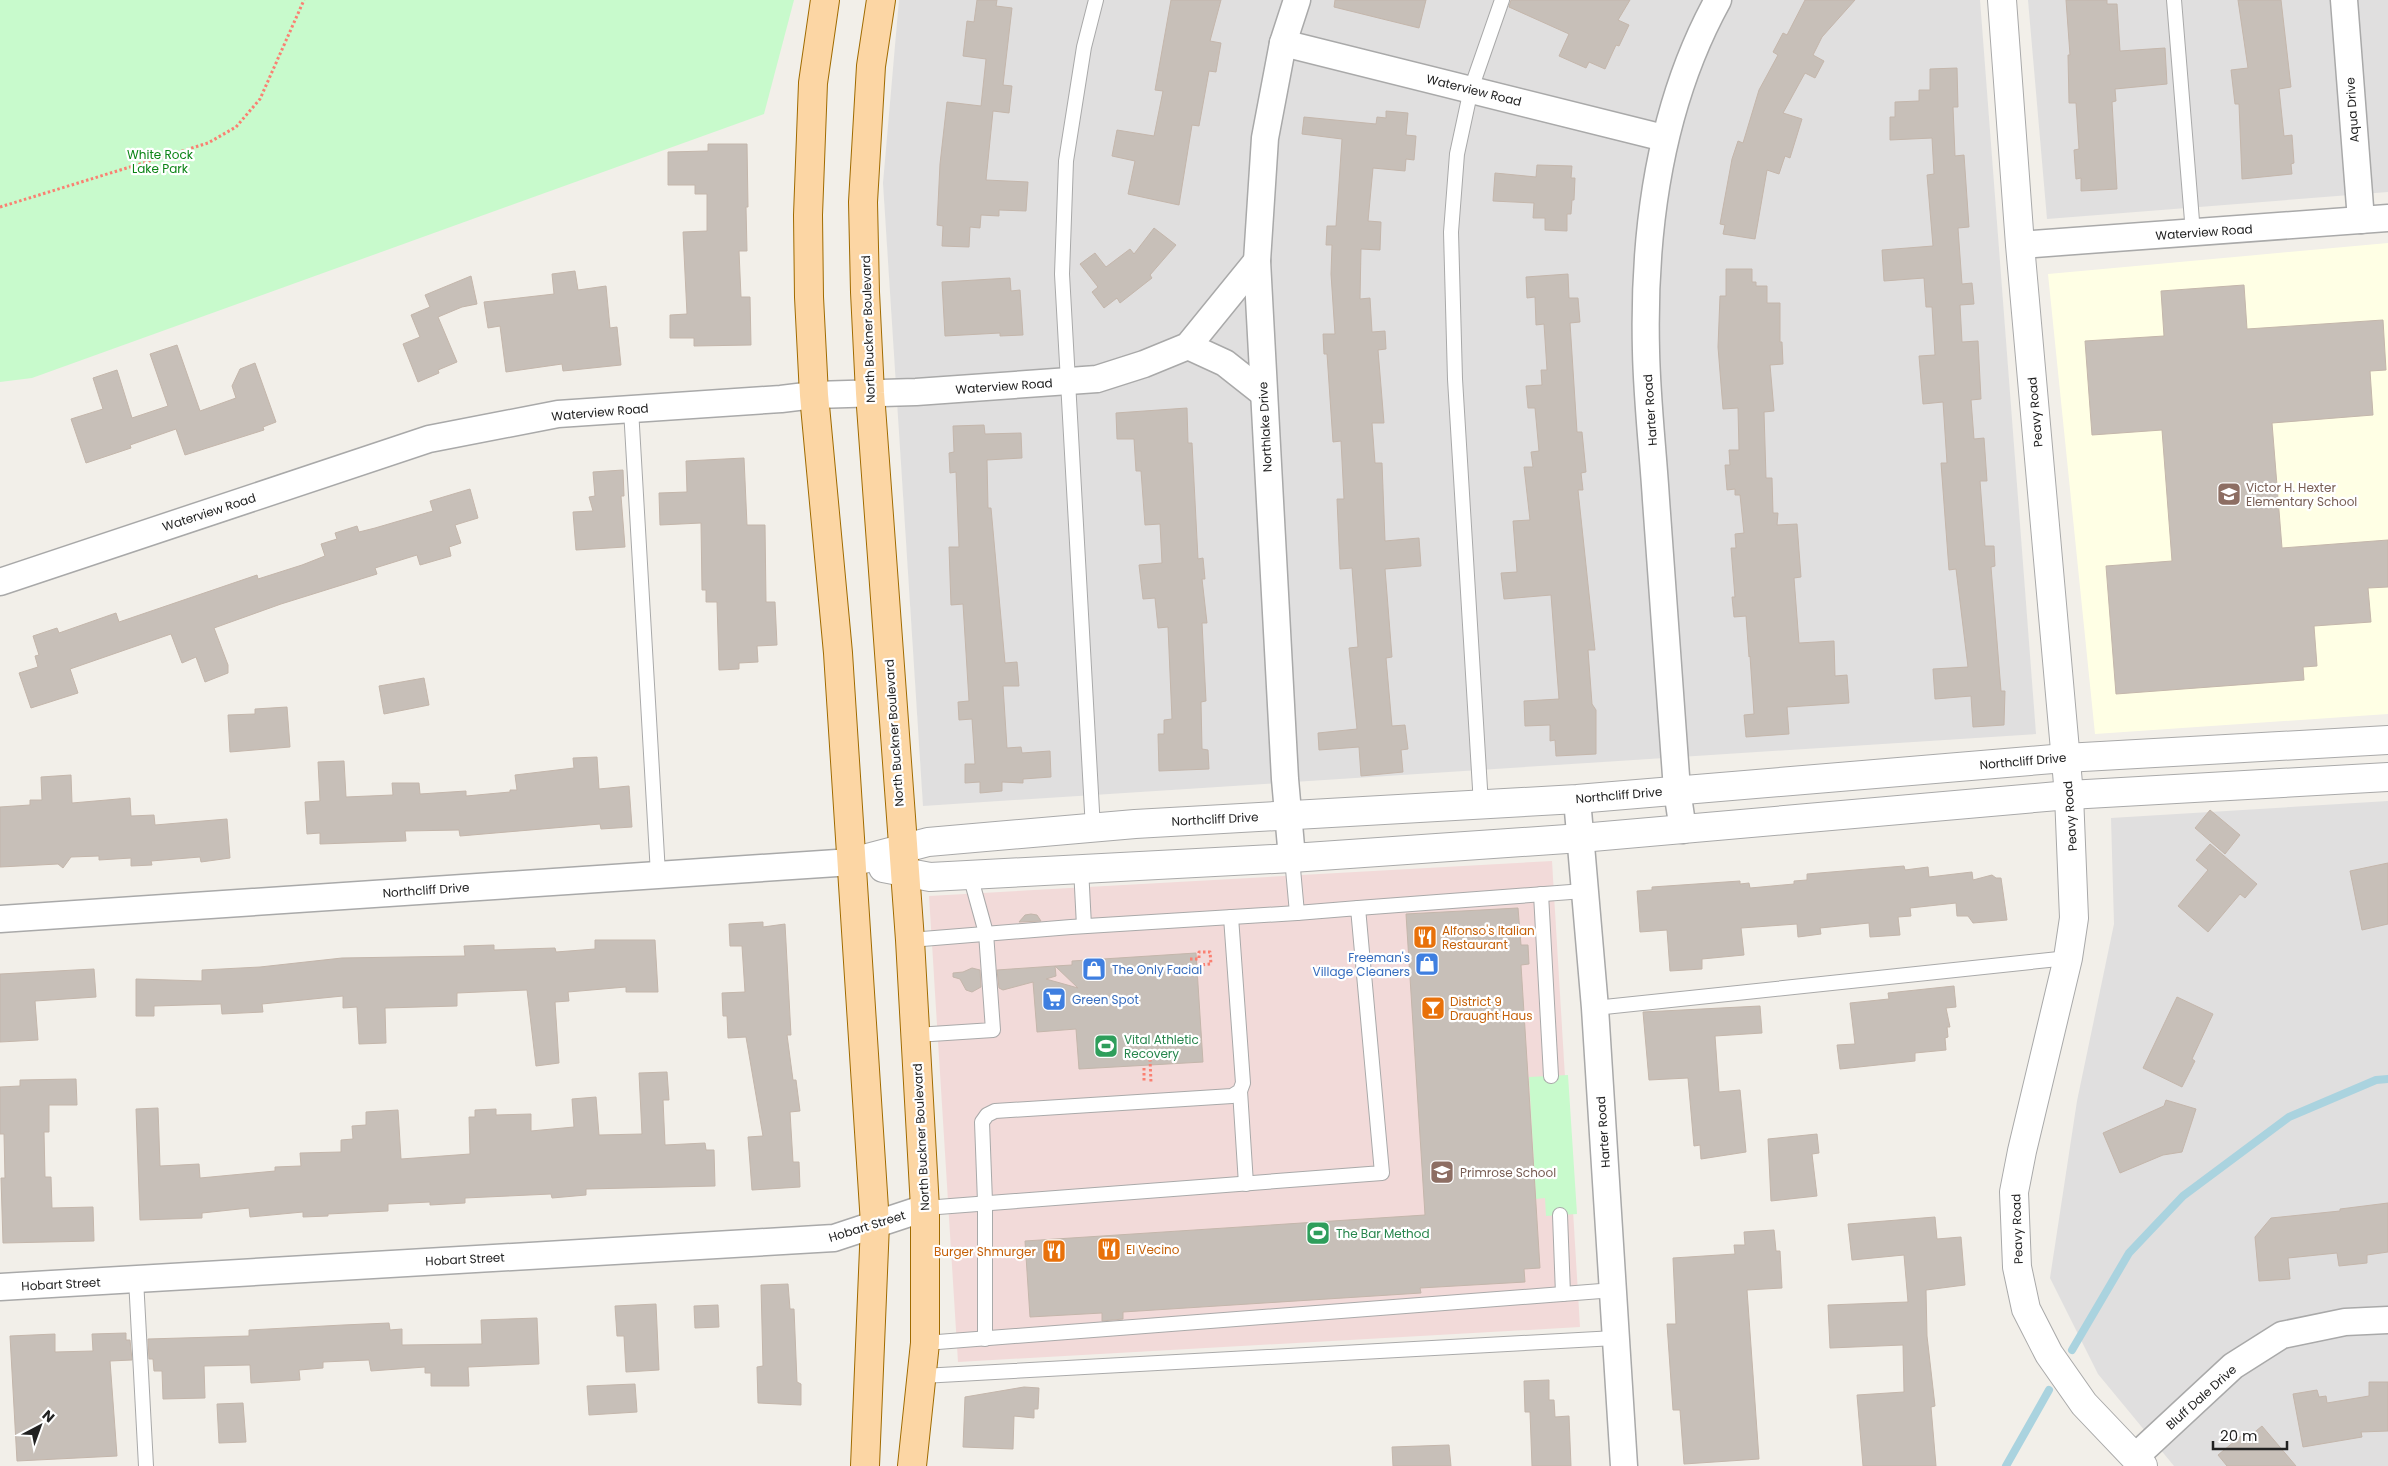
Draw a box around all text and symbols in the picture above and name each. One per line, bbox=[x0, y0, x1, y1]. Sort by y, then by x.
street label: Waterview Road bbox=[1425, 70, 1523, 110]
street label: Aqua Drive bbox=[2341, 77, 2363, 143]
park label: White Rock Lake Park bbox=[127, 146, 194, 177]
street label: Waterview Road bbox=[2155, 220, 2253, 244]
street label: North Buckner Boulevard bbox=[857, 255, 879, 403]
street label: Waterview Road bbox=[955, 374, 1053, 398]
street label: Harter Road bbox=[1639, 374, 1661, 446]
street label: Peavy Road bbox=[2023, 376, 2047, 448]
street label: Northlake Drive bbox=[1254, 381, 1276, 473]
street label: Waterview Road bbox=[551, 399, 649, 425]
place label: Victor H. Hexter Elementary School bbox=[2246, 479, 2357, 510]
school or university icon: Victor H. Hexter Elementary School bbox=[2216, 481, 2242, 507]
street label: Waterview Road bbox=[160, 489, 258, 535]
street label: North Buckner Boulevard bbox=[880, 659, 908, 807]
street label: Northcliff Drive bbox=[1979, 749, 2067, 773]
street label: Peavy Road bbox=[2059, 780, 2081, 852]
street label: Northcliff Drive bbox=[1575, 783, 1663, 807]
street label: Northcliff Drive bbox=[1171, 808, 1259, 830]
street label: Northcliff Drive bbox=[382, 878, 470, 902]
place label: Alfonso's Italian Restaurant bbox=[1442, 922, 1535, 953]
restaurant icon: Alfonso's Italian Restaurant bbox=[1412, 924, 1438, 950]
place label: Freeman's Village Cleaners bbox=[1313, 949, 1410, 980]
shop icon: Freeman's Village Cleaners bbox=[1414, 951, 1440, 977]
shop icon: The Only Facial bbox=[1081, 956, 1107, 982]
place label: The Only Facial bbox=[1112, 961, 1202, 978]
supermarket icon: Green Spot bbox=[1041, 986, 1067, 1012]
place label: Green Spot bbox=[1072, 991, 1139, 1008]
place label: District 9 Draught Haus bbox=[1450, 993, 1532, 1024]
bar icon: District 9 Draught Haus bbox=[1420, 995, 1446, 1021]
place label: Vital Athletic Recovery bbox=[1124, 1031, 1199, 1062]
sports icon: Vital Athletic Recovery bbox=[1093, 1033, 1119, 1059]
street label: North Buckner Boulevard bbox=[909, 1063, 933, 1211]
street label: Harter Road bbox=[1592, 1096, 1614, 1168]
school or university icon: Primrose School bbox=[1429, 1159, 1455, 1185]
place label: Primrose School bbox=[1460, 1164, 1556, 1181]
street label: Peavy Road bbox=[2007, 1194, 2027, 1264]
street label: Hobart Street bbox=[827, 1206, 907, 1246]
sports icon: The Bar Method bbox=[1305, 1220, 1331, 1246]
place label: The Bar Method bbox=[1336, 1225, 1430, 1242]
restaurant icon: El Vecino bbox=[1096, 1236, 1122, 1262]
restaurant icon: Burger Shmurger bbox=[1041, 1238, 1067, 1264]
place label: El Vecino bbox=[1126, 1241, 1180, 1258]
place label: Burger Shmurger bbox=[934, 1243, 1037, 1260]
street label: Hobart Street bbox=[425, 1248, 505, 1270]
street label: Hobart Street bbox=[21, 1273, 101, 1295]
street label: Bluff Dale Drive bbox=[2162, 1361, 2240, 1433]
north arrow bbox=[15, 1401, 65, 1451]
text: N bbox=[38, 1405, 59, 1427]
scale bar bbox=[2213, 1418, 2287, 1450]
text: 20 m bbox=[2220, 1425, 2258, 1446]

